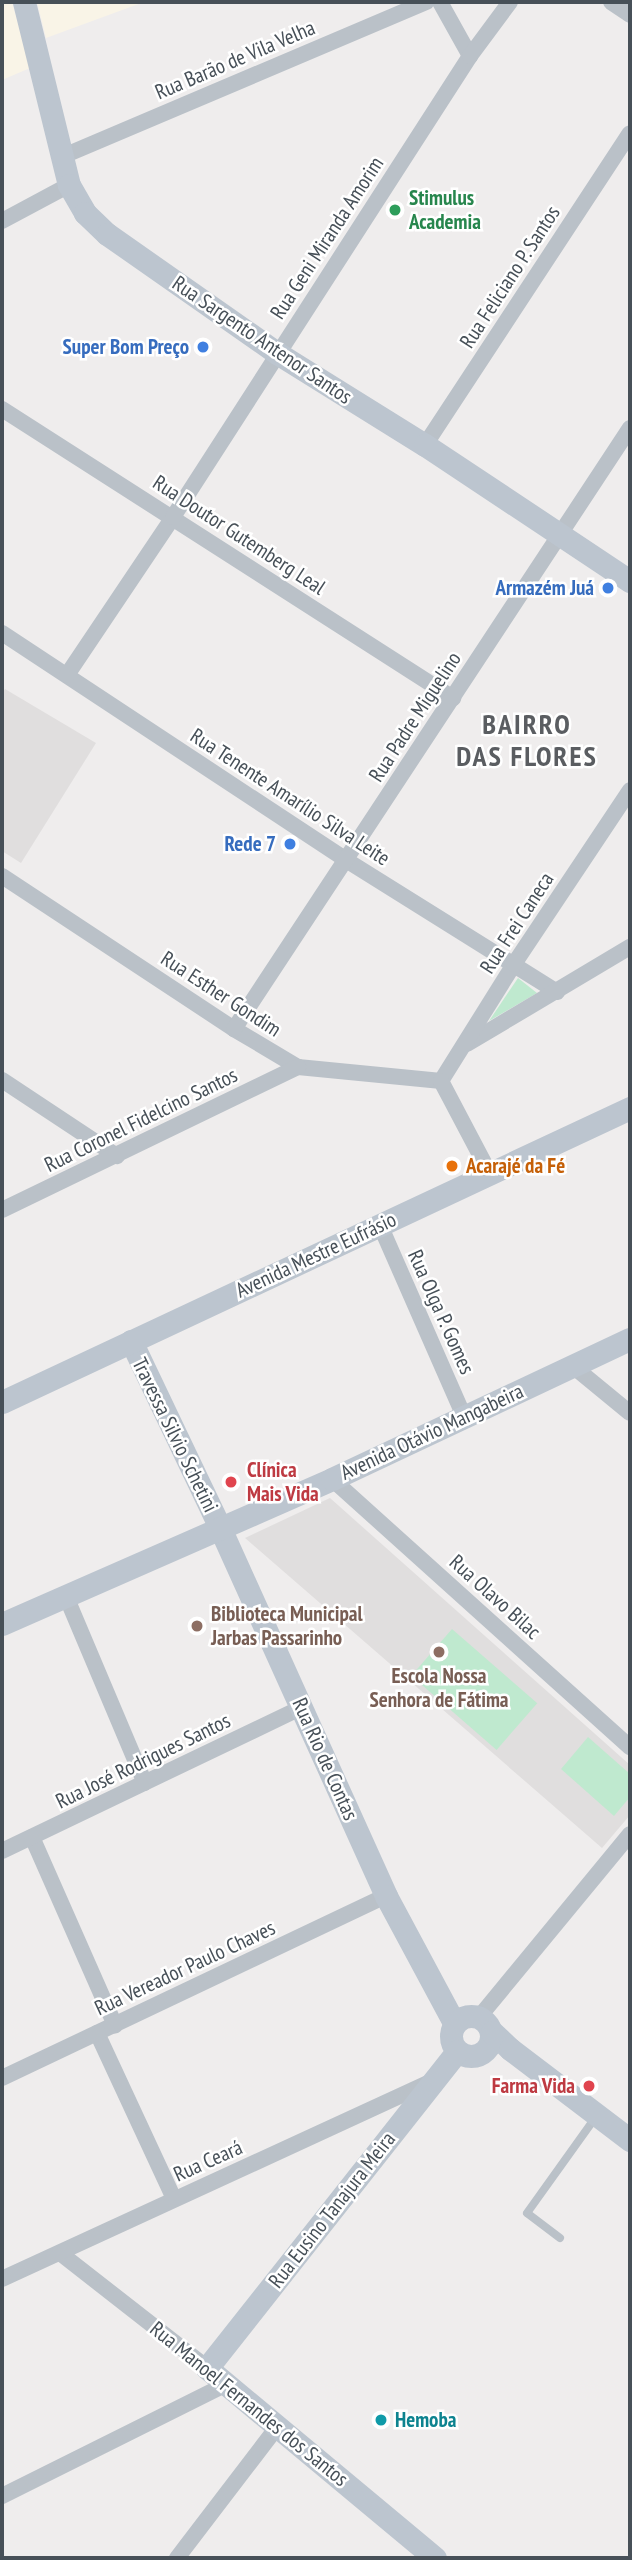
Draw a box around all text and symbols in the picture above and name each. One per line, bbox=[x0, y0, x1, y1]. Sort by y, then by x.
street label: Rua Barão de Vila Velha bbox=[151, 15, 319, 105]
street label: Rua Geni Miranda Amorim bbox=[265, 152, 389, 324]
place label: Stimulus Academia bbox=[409, 185, 481, 235]
street label: Rua Feliciano P. Santos bbox=[454, 201, 566, 353]
marker: Stimulus Academia bbox=[387, 202, 403, 218]
street label: Rua Sargento Antenor Santos bbox=[167, 270, 357, 410]
place label: Super Bom Preço bbox=[63, 334, 189, 360]
marker: Super Bom Preço bbox=[195, 339, 211, 355]
street label: Rua Doutor Gutemberg Leal bbox=[148, 470, 330, 600]
place label: Armazém Juá bbox=[496, 575, 594, 601]
marker: Armazém Juá bbox=[600, 580, 616, 596]
street label: Rua Padre Miguelino bbox=[364, 647, 466, 787]
district label: BAIRRO DAS FLORES bbox=[457, 707, 597, 773]
street label: Rua Tenente Amarílio Silva Leite bbox=[185, 723, 395, 871]
place label: Rede 7 bbox=[225, 831, 276, 857]
marker: Rede 7 bbox=[282, 836, 298, 852]
street label: Rua Frei Caneca bbox=[475, 868, 559, 978]
street label: Rua Esther Gondim bbox=[156, 946, 286, 1042]
street label: Rua Coronel Fidelcino Santos bbox=[41, 1062, 241, 1178]
place label: Acarajé da Fé bbox=[466, 1153, 565, 1179]
marker: Acarajé da Fé bbox=[444, 1158, 460, 1174]
street label: Avenida Mestre Eufrásio bbox=[232, 1207, 400, 1303]
street label: Rua Olga P. Gomes bbox=[402, 1245, 480, 1379]
street label: Travessa Silvio Schetini bbox=[127, 1354, 223, 1516]
street label: Avenida Otávio Mangabeira bbox=[337, 1379, 527, 1485]
place label: Clínica Mais Vida bbox=[247, 1457, 319, 1507]
marker: Clínica Mais Vida bbox=[221, 1472, 241, 1492]
street label: Rua Olavo Bilac bbox=[444, 1550, 546, 1644]
place label: Biblioteca Municipal Jarbas Passarinho bbox=[211, 1601, 363, 1651]
marker: Biblioteca Municipal Jarbas Passarinho bbox=[189, 1618, 205, 1634]
marker: Escola Nossa Senhora de Fátima bbox=[431, 1644, 447, 1660]
place label: Escola Nossa Senhora de Fátima bbox=[369, 1663, 509, 1713]
street label: Rua Rio de Contas bbox=[287, 1694, 363, 1824]
street label: Rua José Rodrigues Santos bbox=[52, 1708, 234, 1814]
street label: Rua Vereador Paulo Chaves bbox=[91, 1915, 279, 2021]
place label: Farma Vida bbox=[491, 2073, 575, 2099]
marker: Farma Vida bbox=[581, 2078, 597, 2094]
street label: Rua Eusino Tanajura Meira bbox=[263, 2127, 401, 2293]
street label: Rua Ceará bbox=[170, 2135, 246, 2187]
street label: Rua Manoel Fernandes dos Santos bbox=[145, 2316, 353, 2492]
place label: Hemoba bbox=[395, 2407, 456, 2433]
marker: Hemoba bbox=[373, 2412, 389, 2428]

